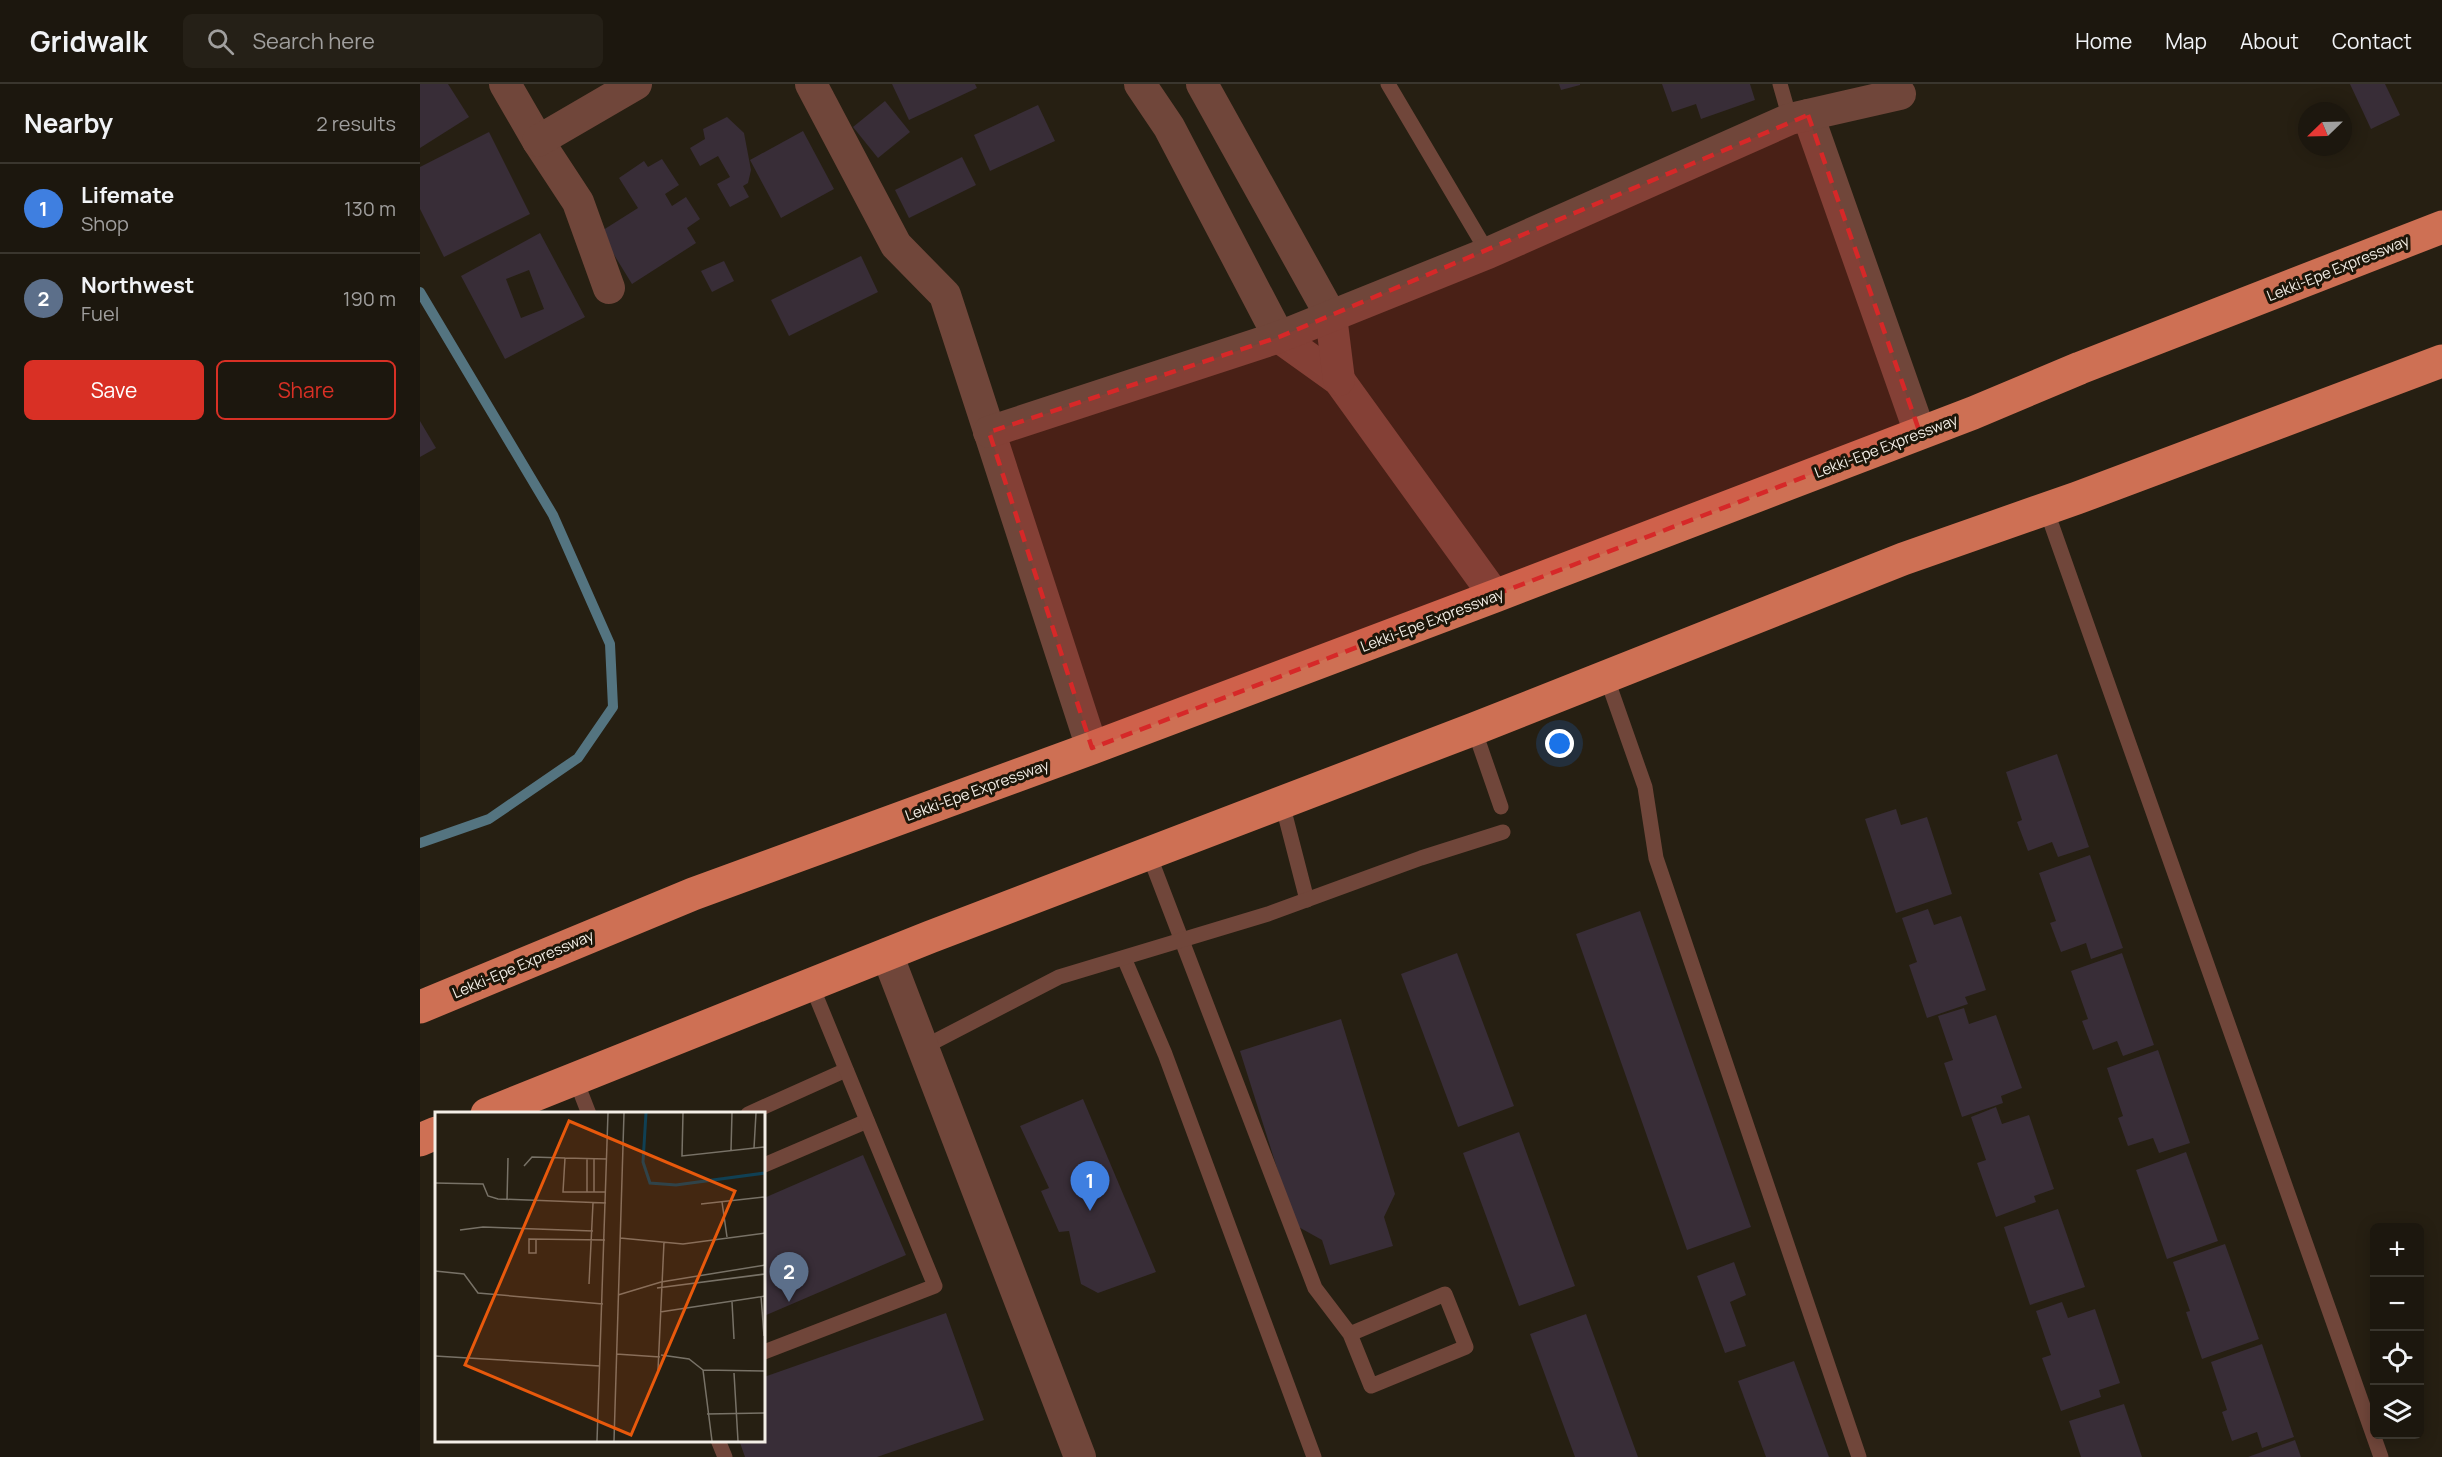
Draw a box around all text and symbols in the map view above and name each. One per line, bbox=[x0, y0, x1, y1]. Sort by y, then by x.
search box bbox=[183, 14, 603, 68]
text: Gridwalk bbox=[30, 22, 147, 60]
icon: search bbox=[204, 25, 237, 58]
text: Search here bbox=[252, 26, 375, 56]
text: Home bbox=[2075, 27, 2132, 55]
text: Map bbox=[2165, 27, 2207, 55]
text: About bbox=[2240, 27, 2299, 55]
text: Contact bbox=[2332, 27, 2412, 55]
north arrow bbox=[2298, 102, 2352, 156]
text: Nearby bbox=[24, 105, 113, 141]
text: 2 results bbox=[316, 110, 396, 137]
text: Lifemate bbox=[81, 180, 174, 210]
text: 1 bbox=[39, 195, 48, 222]
text: 130 m bbox=[344, 195, 396, 222]
text: Shop bbox=[81, 210, 129, 237]
street label: Lekki-Epe Expressway bbox=[2264, 230, 2412, 306]
text: Northwest bbox=[81, 270, 194, 300]
text: 2 bbox=[38, 285, 49, 312]
text: 190 m bbox=[343, 285, 396, 312]
text: Fuel bbox=[81, 300, 119, 327]
button: Save bbox=[24, 360, 204, 420]
button: Share bbox=[216, 360, 396, 420]
street label: Lekki-Epe Expressway bbox=[1811, 409, 1961, 483]
street label: Lekki-Epe Expressway bbox=[1357, 583, 1507, 657]
your location bbox=[1545, 729, 1574, 758]
street label: Lekki-Epe Expressway bbox=[902, 754, 1052, 826]
street label: Lekki-Epe Expressway bbox=[449, 925, 597, 1003]
inset map bbox=[435, 1112, 765, 1442]
pin: 1 bbox=[1070, 1162, 1110, 1211]
map controls bbox=[2370, 1223, 2424, 1439]
button: + bbox=[2370, 1223, 2424, 1277]
pin: 2 bbox=[770, 1252, 808, 1302]
button: − bbox=[2370, 1277, 2424, 1331]
button: locate bbox=[2370, 1331, 2424, 1385]
button: layers bbox=[2370, 1385, 2424, 1439]

